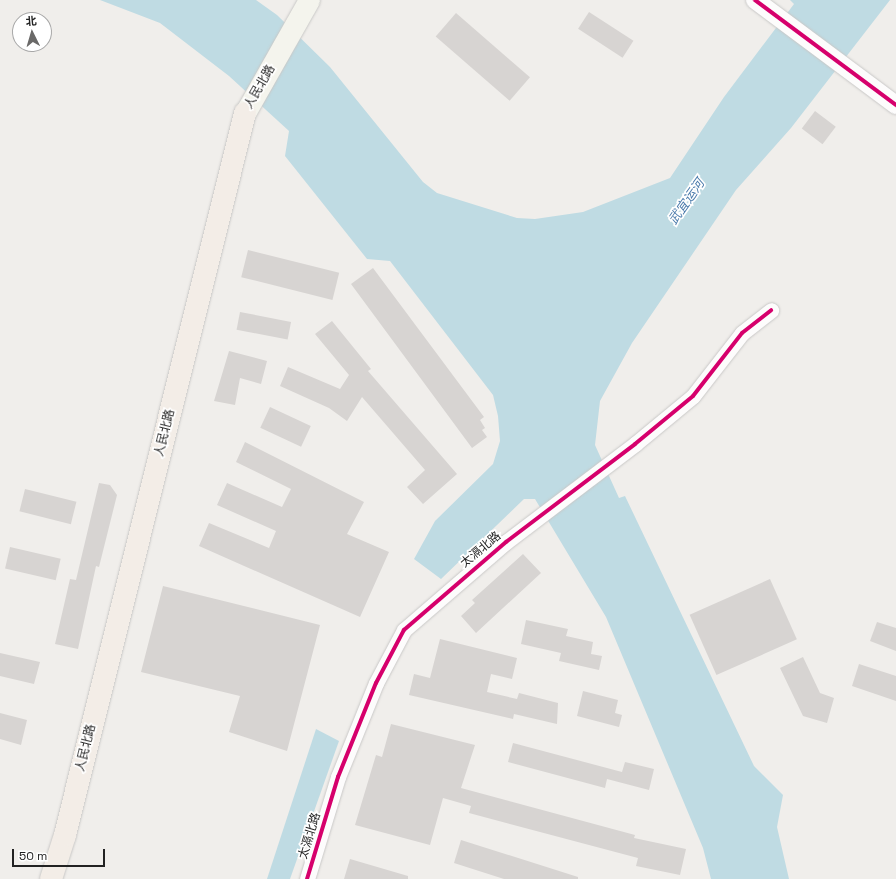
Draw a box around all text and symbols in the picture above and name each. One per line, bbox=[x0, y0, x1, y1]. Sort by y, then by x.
north arrow bbox=[12, 12, 52, 52]
text: 北 bbox=[25, 14, 37, 28]
street label: 人民北路 bbox=[242, 63, 278, 111]
water label: 武宜运河 bbox=[666, 176, 708, 228]
street label: 人民北路 bbox=[152, 408, 178, 458]
street label: 太滆北路 bbox=[458, 529, 504, 571]
street label: 人民北路 bbox=[73, 723, 99, 773]
street label: 太滆北路 bbox=[296, 811, 324, 861]
scale bar bbox=[14, 841, 107, 867]
text: 50 m bbox=[19, 848, 47, 864]

